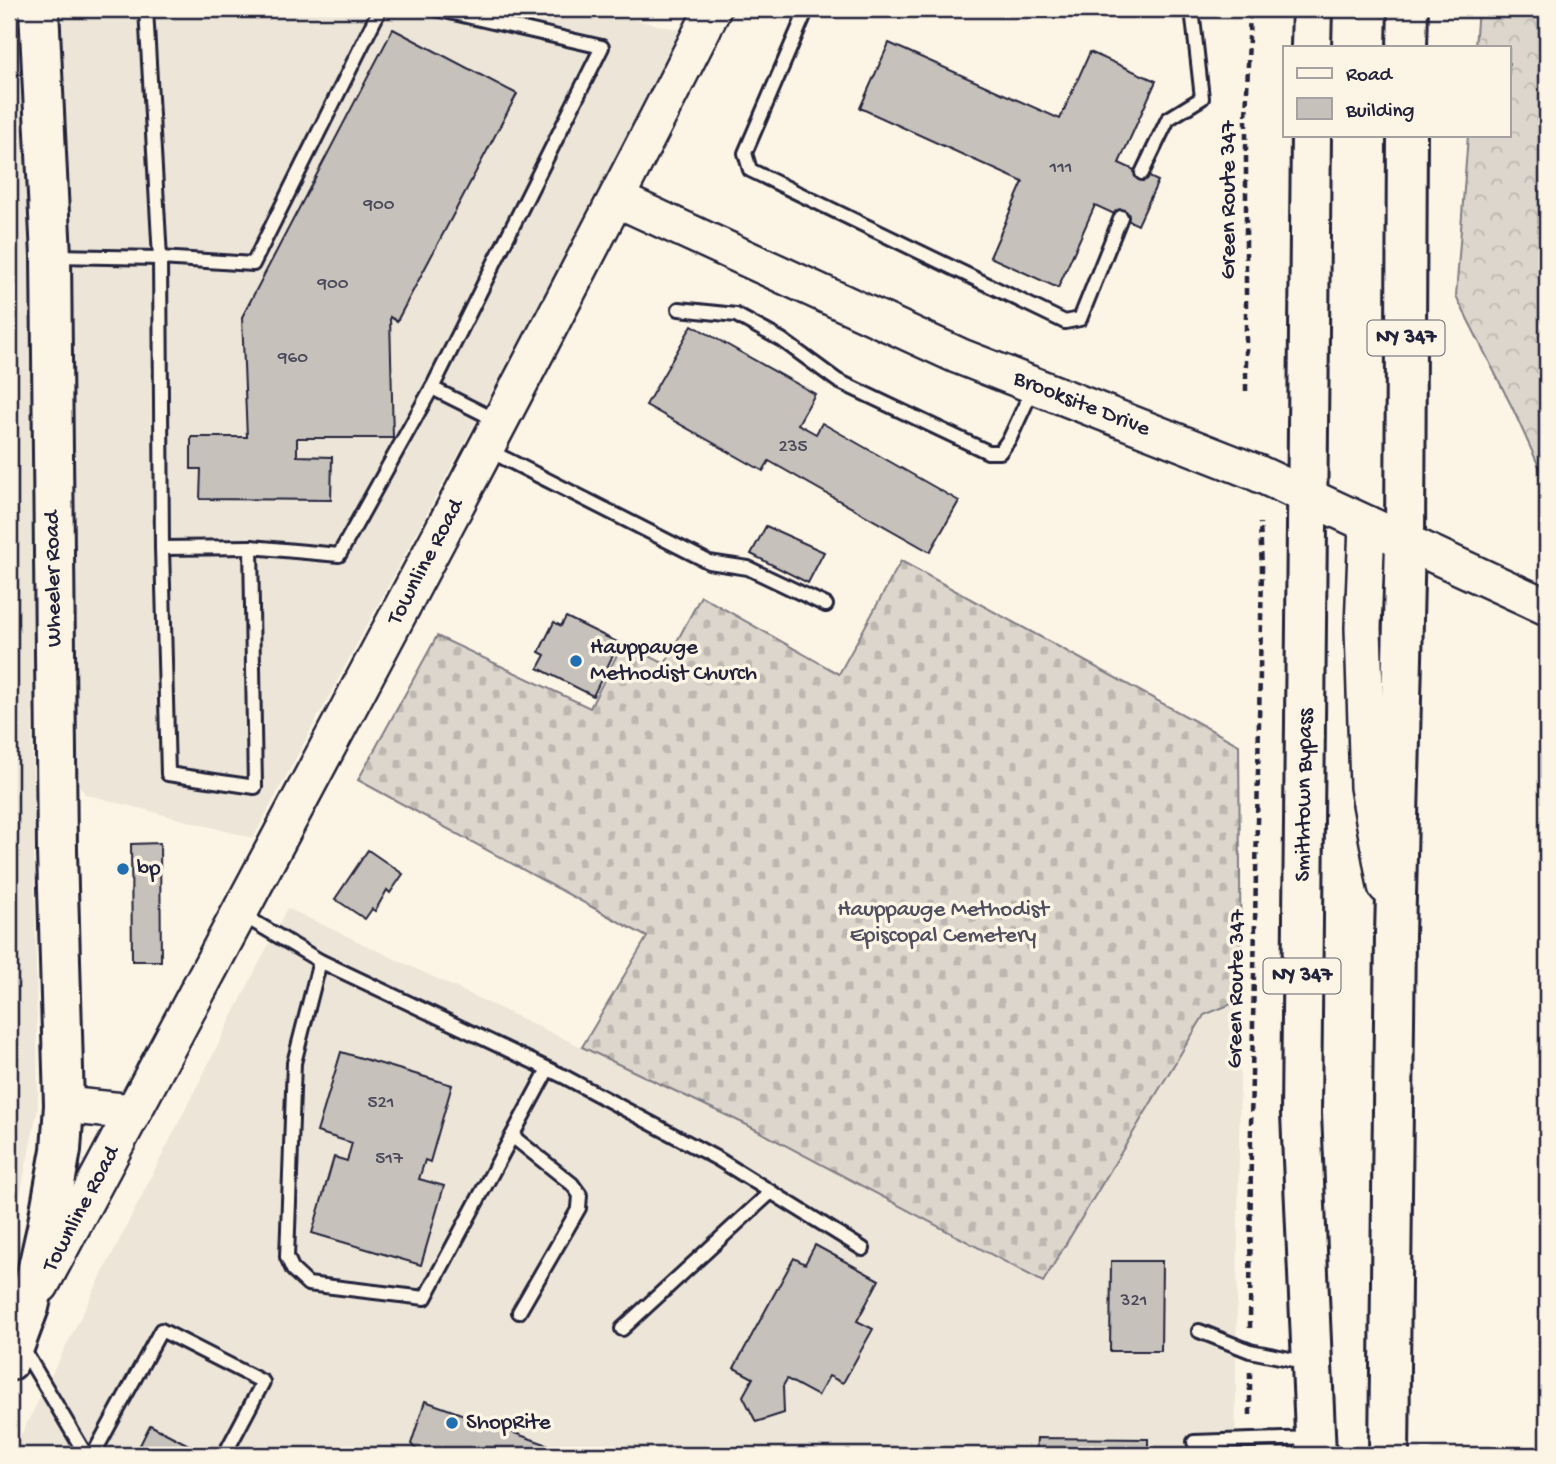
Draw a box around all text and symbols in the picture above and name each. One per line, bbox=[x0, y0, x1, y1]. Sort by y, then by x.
legend bbox=[1283, 46, 1510, 136]
text: Road bbox=[1346, 64, 1394, 89]
text: Building bbox=[1345, 100, 1415, 125]
street label: Green Route 347 bbox=[1216, 119, 1243, 280]
house number: 111 bbox=[1048, 157, 1073, 180]
house number: 900 bbox=[362, 194, 395, 217]
house number: 900 bbox=[316, 273, 349, 296]
road number: NY 347 bbox=[1368, 320, 1444, 356]
house number: 960 bbox=[277, 347, 308, 370]
street label: Brooksite Drive bbox=[1008, 365, 1155, 443]
house number: 235 bbox=[778, 436, 808, 459]
street label: Townline Road bbox=[381, 493, 471, 631]
street label: Wheeler Road bbox=[39, 509, 69, 647]
place label: Hauppauge Methodist Church bbox=[590, 635, 757, 688]
marker: Hauppauge Methodist Church bbox=[568, 653, 584, 669]
street label: Smithtown Bypass bbox=[1290, 708, 1320, 882]
place label: bp bbox=[137, 856, 160, 883]
marker: bp bbox=[115, 861, 131, 877]
park label: Hauppauge Methodist Episcopal Cemetery bbox=[837, 897, 1050, 950]
street label: Green Route 347 bbox=[1222, 908, 1252, 1069]
road number: NY 347 bbox=[1264, 958, 1340, 993]
house number: 521 bbox=[368, 1092, 394, 1115]
street label: Townline Road bbox=[36, 1140, 127, 1278]
house number: 517 bbox=[375, 1148, 404, 1171]
house number: 321 bbox=[1120, 1290, 1147, 1313]
place label: ShopRite bbox=[466, 1410, 552, 1437]
marker: ShopRite bbox=[444, 1415, 460, 1431]

